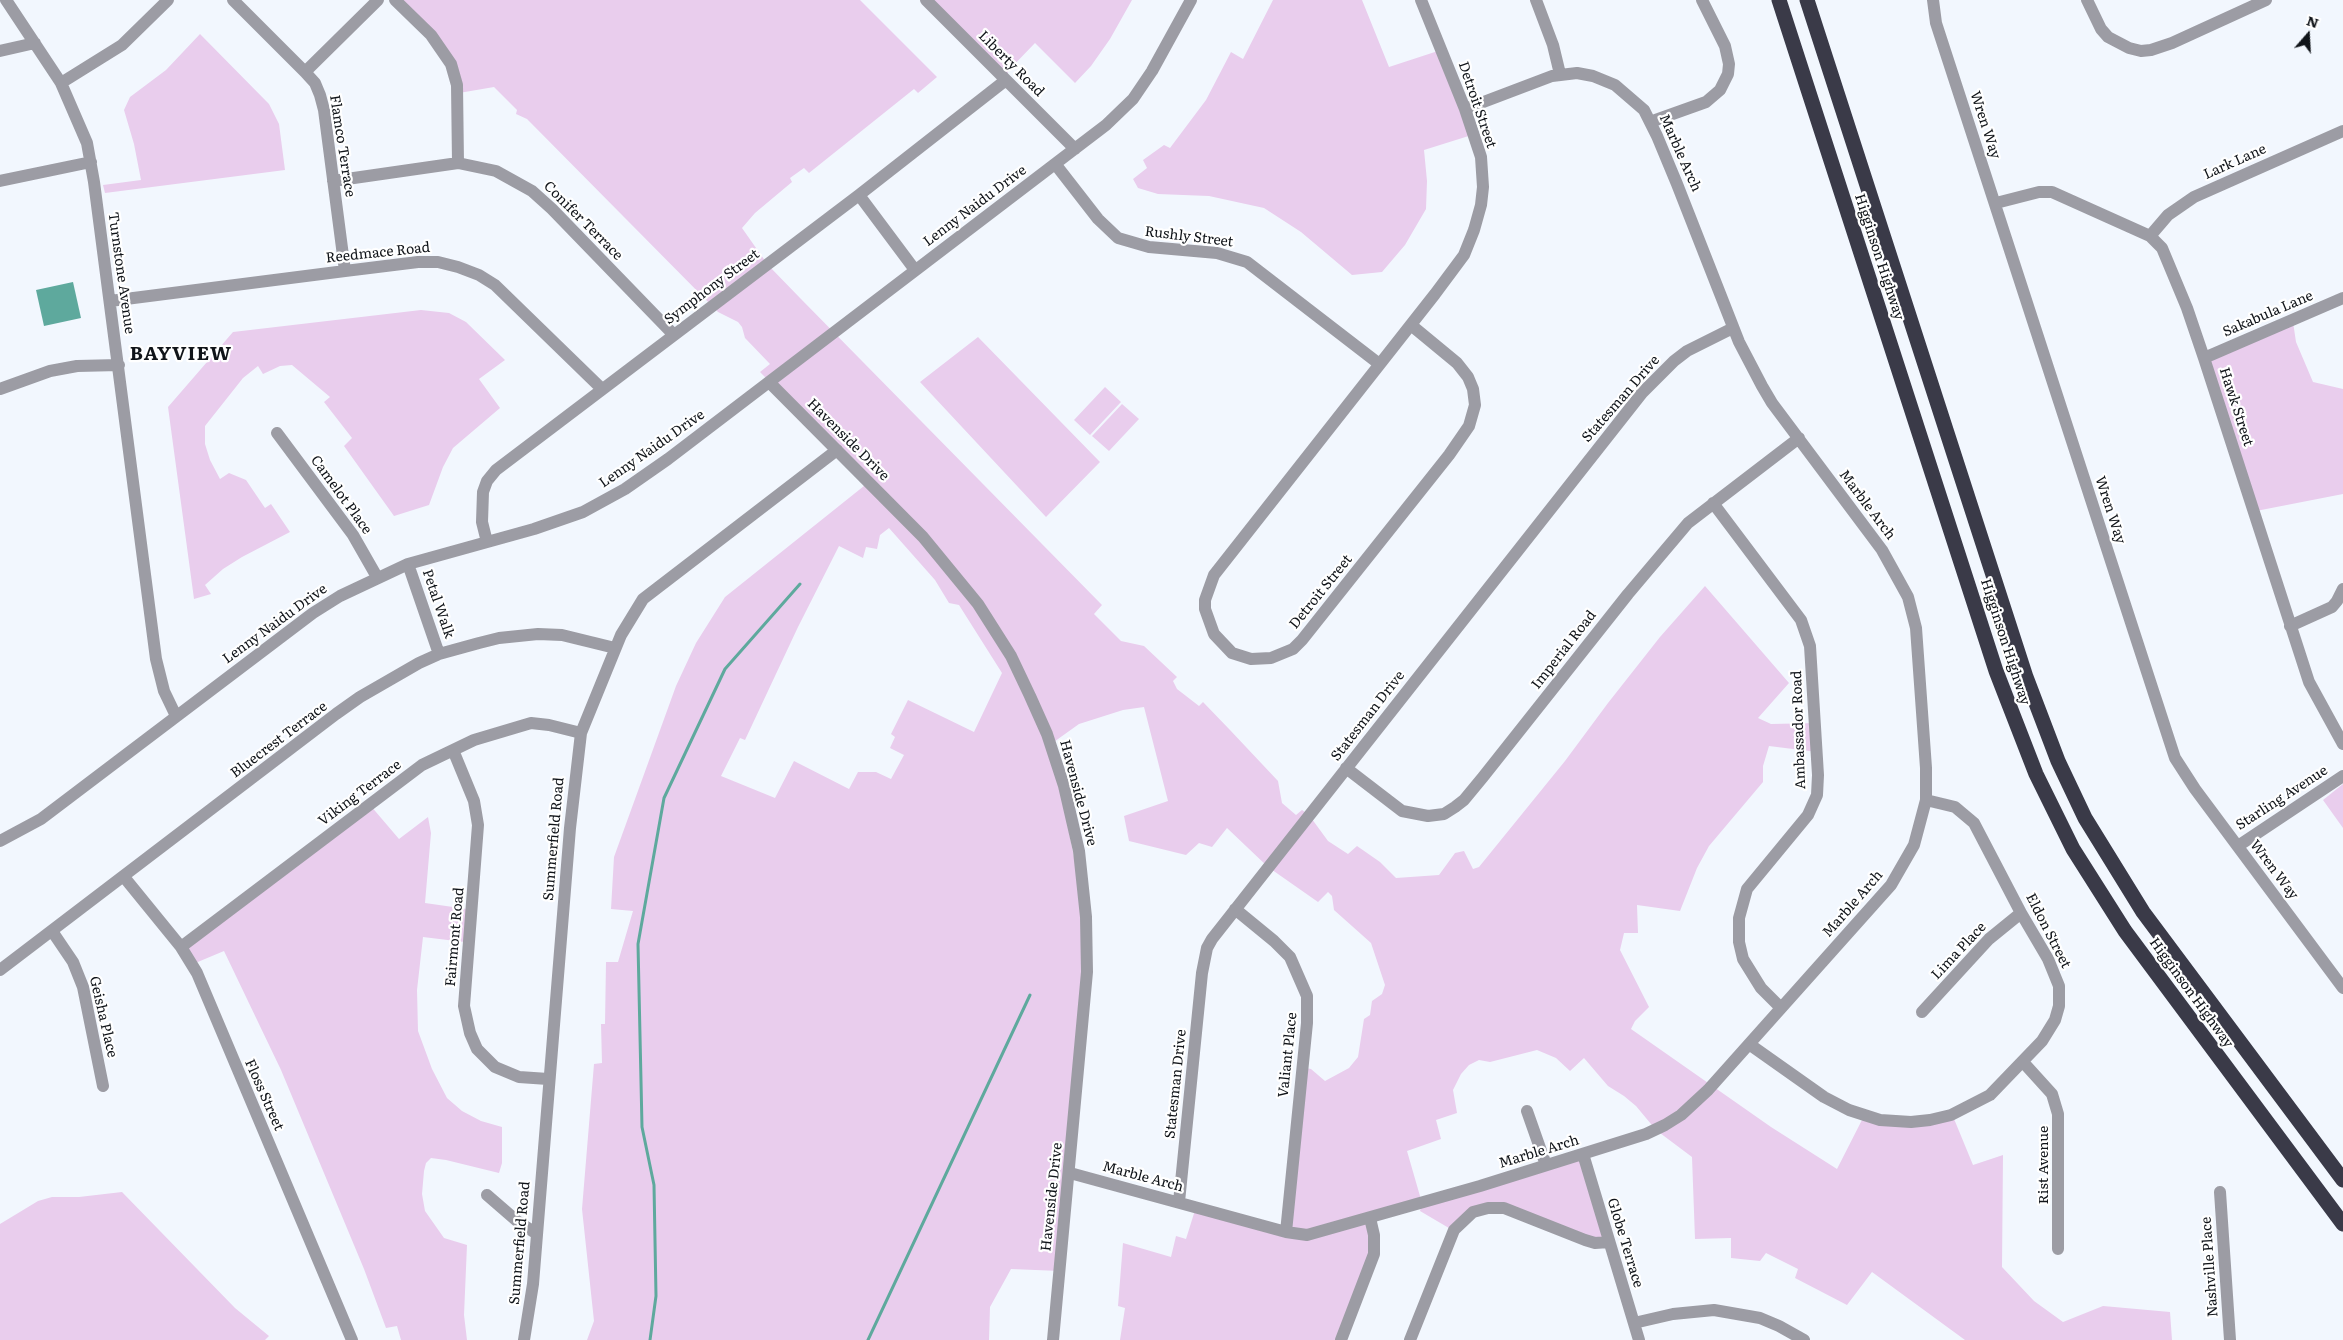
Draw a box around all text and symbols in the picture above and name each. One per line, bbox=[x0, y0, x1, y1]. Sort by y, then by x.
text: N bbox=[2304, 9, 2322, 32]
north arrow bbox=[2283, 10, 2333, 60]
street label: Liberty Road bbox=[975, 28, 1047, 100]
street label: Detroit Street bbox=[1454, 59, 1500, 151]
street label: Wren Way bbox=[1966, 89, 2004, 161]
street label: Flamco Terrace bbox=[326, 94, 358, 198]
street label: Marble Arch bbox=[1655, 112, 1705, 194]
street label: Lark Lane bbox=[2201, 141, 2269, 183]
street label: Lenny Naidu Drive bbox=[920, 162, 1030, 250]
street label: Conifer Terrace bbox=[540, 178, 626, 264]
street label: Higginson Highway bbox=[1851, 192, 1907, 322]
street label: Turnstone Avenue bbox=[104, 211, 138, 335]
street label: Rushly Street bbox=[1144, 223, 1234, 251]
street label: Reedmace Road bbox=[325, 239, 431, 267]
street label: Symphony Street bbox=[661, 246, 763, 328]
street label: Sakabula Lane bbox=[2220, 287, 2316, 341]
district label: BAYVIEW bbox=[129, 343, 233, 365]
street label: Statesman Drive bbox=[1579, 352, 1663, 446]
street label: Hawk Street bbox=[2215, 365, 2257, 449]
street label: Havenside Drive bbox=[803, 395, 893, 485]
street label: Lenny Naidu Drive bbox=[596, 406, 708, 492]
street label: Camelot Place bbox=[307, 452, 375, 538]
street label: Marble Arch bbox=[1835, 467, 1899, 543]
street label: Wren Way bbox=[2091, 474, 2129, 546]
street label: Detroit Street bbox=[1286, 552, 1356, 632]
street label: Petal Walk bbox=[418, 567, 458, 641]
street label: Higginson Highway bbox=[1977, 577, 2033, 707]
street label: Lenny Naidu Drive bbox=[220, 581, 330, 667]
street label: Imperial Road bbox=[1528, 607, 1600, 693]
street label: Statesman Drive bbox=[1328, 668, 1408, 764]
street label: Ambassador Road bbox=[1789, 670, 1809, 790]
street label: Bluecrest Terrace bbox=[227, 698, 331, 782]
street label: Havenside Drive bbox=[1056, 738, 1100, 848]
street label: Viking Terrace bbox=[315, 756, 405, 830]
street label: Starling Avenue bbox=[2233, 762, 2331, 834]
street label: Summerfield Road bbox=[540, 777, 568, 901]
street label: Wren Way bbox=[2246, 837, 2302, 903]
street label: Marble Arch bbox=[1819, 867, 1887, 941]
street label: Fairmont Road bbox=[442, 887, 468, 987]
street label: Eldon Street bbox=[2022, 891, 2074, 971]
street label: Lima Place bbox=[1928, 919, 1990, 983]
street label: Higginson Highway bbox=[2145, 935, 2237, 1051]
street label: Geisha Place bbox=[85, 975, 121, 1059]
street label: Valiant Place bbox=[1275, 1011, 1301, 1099]
street label: Statesman Drive bbox=[1162, 1029, 1190, 1139]
street label: Floss Street bbox=[241, 1057, 287, 1133]
street label: Rist Avenue bbox=[2036, 1126, 2052, 1204]
street label: Marble Arch bbox=[1497, 1132, 1581, 1172]
street label: Havenside Drive bbox=[1038, 1142, 1066, 1252]
street label: Marble Arch bbox=[1101, 1158, 1185, 1196]
street label: Summerfield Road bbox=[506, 1181, 534, 1305]
street label: Globe Terrace bbox=[1603, 1196, 1647, 1290]
street label: Nashville Place bbox=[2198, 1216, 2222, 1318]

